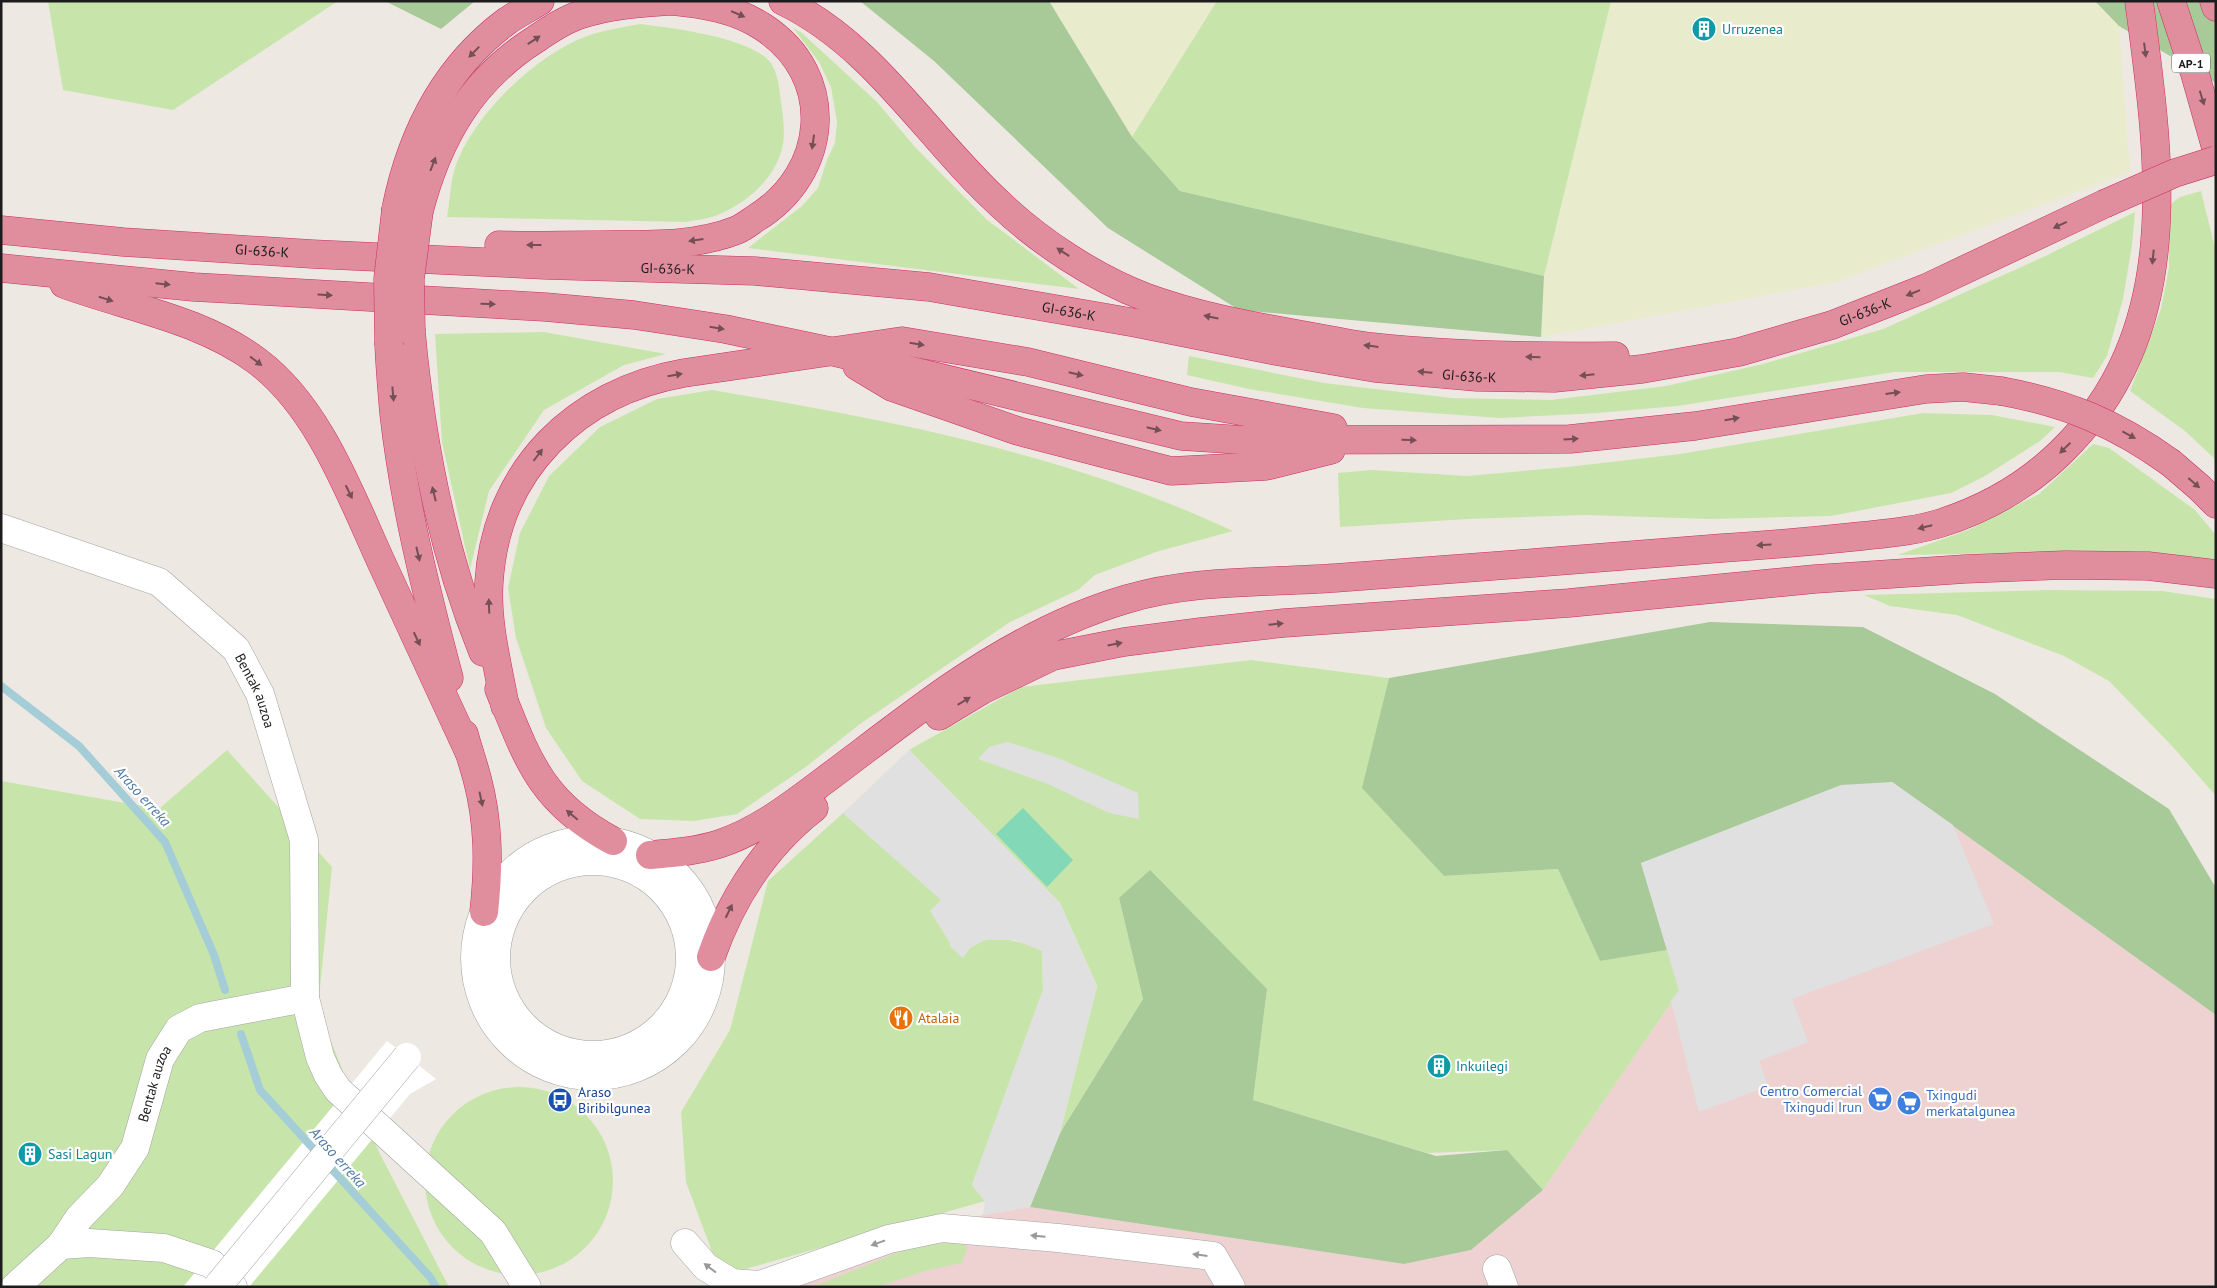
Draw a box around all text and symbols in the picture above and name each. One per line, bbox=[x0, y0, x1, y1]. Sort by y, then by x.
one-way arrow bbox=[730, 11, 745, 19]
building icon: Urruzenea bbox=[1691, 16, 1717, 42]
place label: Urruzenea bbox=[1722, 20, 1783, 38]
one-way arrow bbox=[527, 35, 540, 45]
one-way arrow bbox=[2142, 42, 2150, 58]
one-way arrow bbox=[468, 45, 480, 57]
road number: AP-1 bbox=[2172, 54, 2210, 72]
one-way arrow bbox=[2198, 90, 2206, 105]
one-way arrow bbox=[809, 135, 817, 151]
one-way arrow bbox=[429, 156, 437, 171]
one-way arrow bbox=[2053, 221, 2067, 229]
one-way arrow bbox=[688, 237, 704, 245]
street label: GI-636-K bbox=[235, 240, 290, 262]
one-way arrow bbox=[526, 241, 542, 249]
one-way arrow bbox=[1056, 248, 1069, 257]
one-way arrow bbox=[2149, 250, 2157, 266]
street label: GI-636-K bbox=[640, 259, 696, 278]
one-way arrow bbox=[156, 280, 172, 288]
one-way arrow bbox=[1905, 290, 1920, 297]
one-way arrow bbox=[318, 291, 334, 299]
street label: GI-636-K bbox=[1836, 294, 1894, 330]
one-way arrow bbox=[99, 296, 114, 304]
street label: GI-636-K bbox=[1041, 298, 1098, 325]
one-way arrow bbox=[480, 301, 496, 309]
one-way arrow bbox=[1203, 313, 1218, 321]
one-way arrow bbox=[710, 324, 726, 332]
one-way arrow bbox=[909, 340, 925, 348]
one-way arrow bbox=[1362, 342, 1378, 350]
one-way arrow bbox=[1525, 352, 1541, 360]
one-way arrow bbox=[249, 356, 263, 366]
street label: GI-636-K bbox=[1441, 365, 1497, 386]
one-way arrow bbox=[1416, 368, 1432, 376]
one-way arrow bbox=[667, 370, 683, 378]
one-way arrow bbox=[1069, 370, 1084, 378]
one-way arrow bbox=[1578, 371, 1594, 379]
one-way arrow bbox=[389, 386, 397, 402]
one-way arrow bbox=[1885, 389, 1901, 397]
one-way arrow bbox=[1725, 415, 1741, 423]
one-way arrow bbox=[1146, 425, 1161, 433]
one-way arrow bbox=[2122, 430, 2135, 439]
one-way arrow bbox=[1563, 435, 1579, 443]
one-way arrow bbox=[1401, 436, 1417, 444]
one-way arrow bbox=[2059, 442, 2071, 454]
one-way arrow bbox=[533, 448, 543, 462]
one-way arrow bbox=[2188, 477, 2201, 488]
one-way arrow bbox=[345, 485, 353, 499]
one-way arrow bbox=[430, 487, 438, 502]
one-way arrow bbox=[1917, 523, 1933, 531]
one-way arrow bbox=[1755, 541, 1771, 549]
one-way arrow bbox=[414, 547, 422, 562]
one-way arrow bbox=[485, 598, 493, 614]
one-way arrow bbox=[1269, 620, 1285, 628]
one-way arrow bbox=[413, 632, 421, 646]
one-way arrow bbox=[1107, 640, 1123, 648]
street label: Bentak auzoa bbox=[231, 650, 279, 730]
one-way arrow bbox=[958, 696, 971, 705]
water label: Araso erreka bbox=[110, 761, 176, 831]
one-way arrow bbox=[478, 791, 486, 807]
one-way arrow bbox=[566, 809, 579, 820]
one-way arrow bbox=[725, 904, 733, 919]
restaurant icon: Atalaia bbox=[888, 1005, 914, 1031]
place label: Atalaia bbox=[918, 1009, 959, 1027]
street label: Bentak auzoa bbox=[134, 1042, 175, 1124]
building icon: Inkuilegi bbox=[1426, 1053, 1452, 1079]
place label: Inkuilegi bbox=[1456, 1057, 1508, 1075]
place label: Centro Comercial Txingudi Irun bbox=[1760, 1082, 1862, 1116]
place label: Araso Biribilgunea bbox=[578, 1083, 651, 1117]
supermarket icon: Centro Comercial Txingudi Irun bbox=[1867, 1086, 1893, 1112]
place label: Txingudi merkatalgunea bbox=[1926, 1086, 2016, 1120]
bus stop icon: Araso Biribilgunea bbox=[547, 1087, 573, 1113]
supermarket icon: Txingudi merkatalgunea bbox=[1896, 1090, 1922, 1116]
water label: Araso erreka bbox=[305, 1122, 371, 1192]
building icon: Sasi Lagun bbox=[17, 1141, 43, 1167]
place label: Sasi Lagun bbox=[48, 1145, 112, 1163]
one-way arrow bbox=[1030, 1232, 1046, 1240]
one-way arrow bbox=[870, 1239, 885, 1247]
one-way arrow bbox=[1192, 1251, 1208, 1259]
one-way arrow bbox=[703, 1263, 717, 1273]

